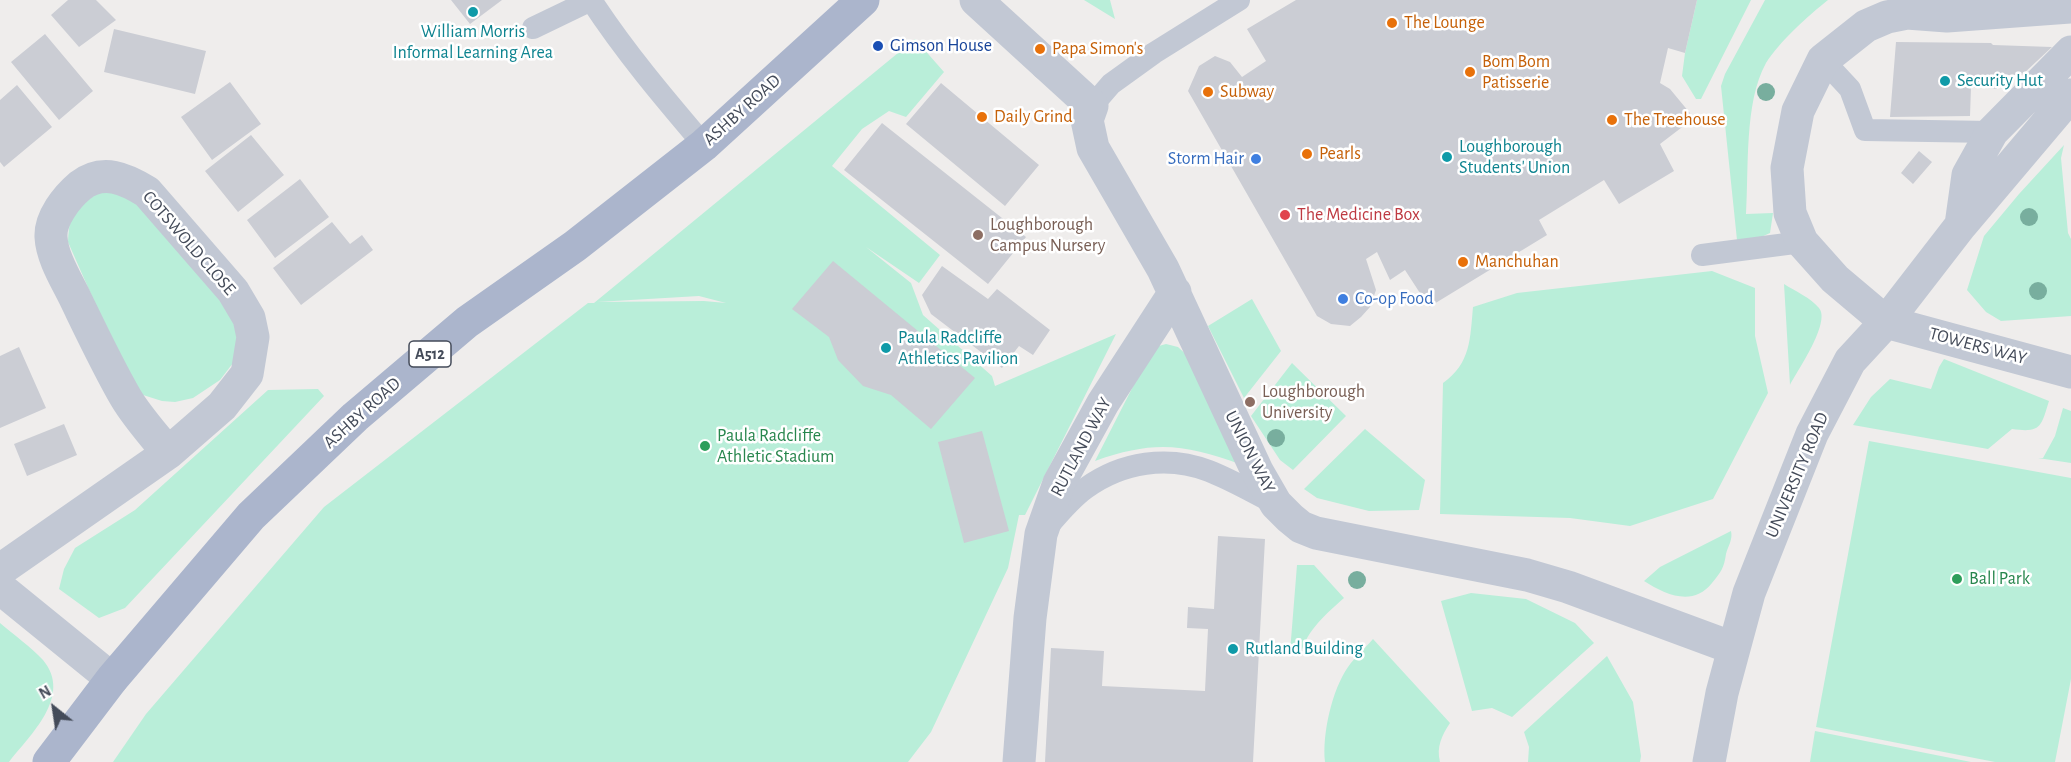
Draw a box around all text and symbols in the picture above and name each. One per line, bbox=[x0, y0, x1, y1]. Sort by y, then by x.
marker: William Morris Informal Learning Area bbox=[466, 5, 480, 19]
place label: The Lounge bbox=[1404, 12, 1485, 34]
marker: The Lounge bbox=[1385, 16, 1399, 30]
place label: William Morris Informal Learning Area bbox=[393, 21, 553, 63]
place label: Gimson House bbox=[890, 35, 992, 57]
place label: Papa Simon's bbox=[1052, 38, 1143, 60]
marker: Gimson House bbox=[871, 39, 885, 53]
marker: Papa Simon's bbox=[1033, 42, 1047, 56]
place label: Bom Bom Patisserie bbox=[1482, 51, 1550, 94]
marker: Bom Bom Patisserie bbox=[1463, 65, 1477, 79]
street label: ASHBY ROAD bbox=[699, 70, 785, 150]
place label: Security Hut bbox=[1957, 70, 2043, 92]
marker: Security Hut bbox=[1938, 74, 1952, 88]
place label: Subway bbox=[1220, 81, 1274, 103]
marker: Subway bbox=[1201, 85, 1215, 99]
place label: Daily Grind bbox=[994, 106, 1073, 128]
place label: The Treehouse bbox=[1624, 109, 1726, 131]
marker: Daily Grind bbox=[975, 110, 989, 124]
marker: The Treehouse bbox=[1605, 113, 1619, 127]
place label: Loughborough Students' Union bbox=[1459, 136, 1570, 178]
place label: Pearls bbox=[1319, 143, 1361, 165]
marker: Pearls bbox=[1300, 147, 1314, 161]
place label: Storm Hair bbox=[1168, 148, 1244, 170]
marker: Loughborough Students' Union bbox=[1440, 150, 1454, 164]
marker: Storm Hair bbox=[1249, 152, 1263, 166]
street label: COTSWOLD CLOSE bbox=[138, 186, 240, 300]
place label: The Medicine Box bbox=[1297, 204, 1420, 226]
marker: The Medicine Box bbox=[1278, 208, 1292, 222]
place label: Loughborough Campus Nursery bbox=[990, 214, 1105, 256]
marker: Loughborough Campus Nursery bbox=[971, 228, 985, 242]
place label: Manchuhan bbox=[1475, 251, 1559, 273]
marker: Manchuhan bbox=[1456, 255, 1470, 269]
place label: Co-op Food bbox=[1355, 288, 1433, 310]
marker: Co-op Food bbox=[1336, 292, 1350, 306]
street label: TOWERS WAY bbox=[1927, 323, 2029, 369]
place label: Paula Radcliffe Athletics Pavilion bbox=[898, 327, 1018, 370]
road number: A512 bbox=[409, 341, 451, 367]
marker: Paula Radcliffe Athletics Pavilion bbox=[879, 341, 893, 355]
street label: ASHBY ROAD bbox=[319, 373, 405, 453]
place label: Loughborough University bbox=[1262, 381, 1365, 424]
street label: RUTLAND WAY bbox=[1046, 394, 1116, 500]
marker: Loughborough University bbox=[1243, 395, 1257, 409]
street label: UNION WAY bbox=[1220, 407, 1280, 497]
street label: UNIVERSITY ROAD bbox=[1761, 409, 1833, 541]
place label: Paula Radcliffe Athletic Stadium bbox=[717, 425, 835, 468]
marker: Paula Radcliffe Athletic Stadium bbox=[698, 439, 712, 453]
place label: Ball Park bbox=[1969, 568, 2030, 590]
marker: Ball Park bbox=[1950, 572, 1964, 586]
place label: Rutland Building bbox=[1245, 638, 1363, 660]
marker: Rutland Building bbox=[1226, 642, 1240, 656]
north arrow bbox=[24, 678, 84, 738]
text: N bbox=[36, 683, 54, 702]

